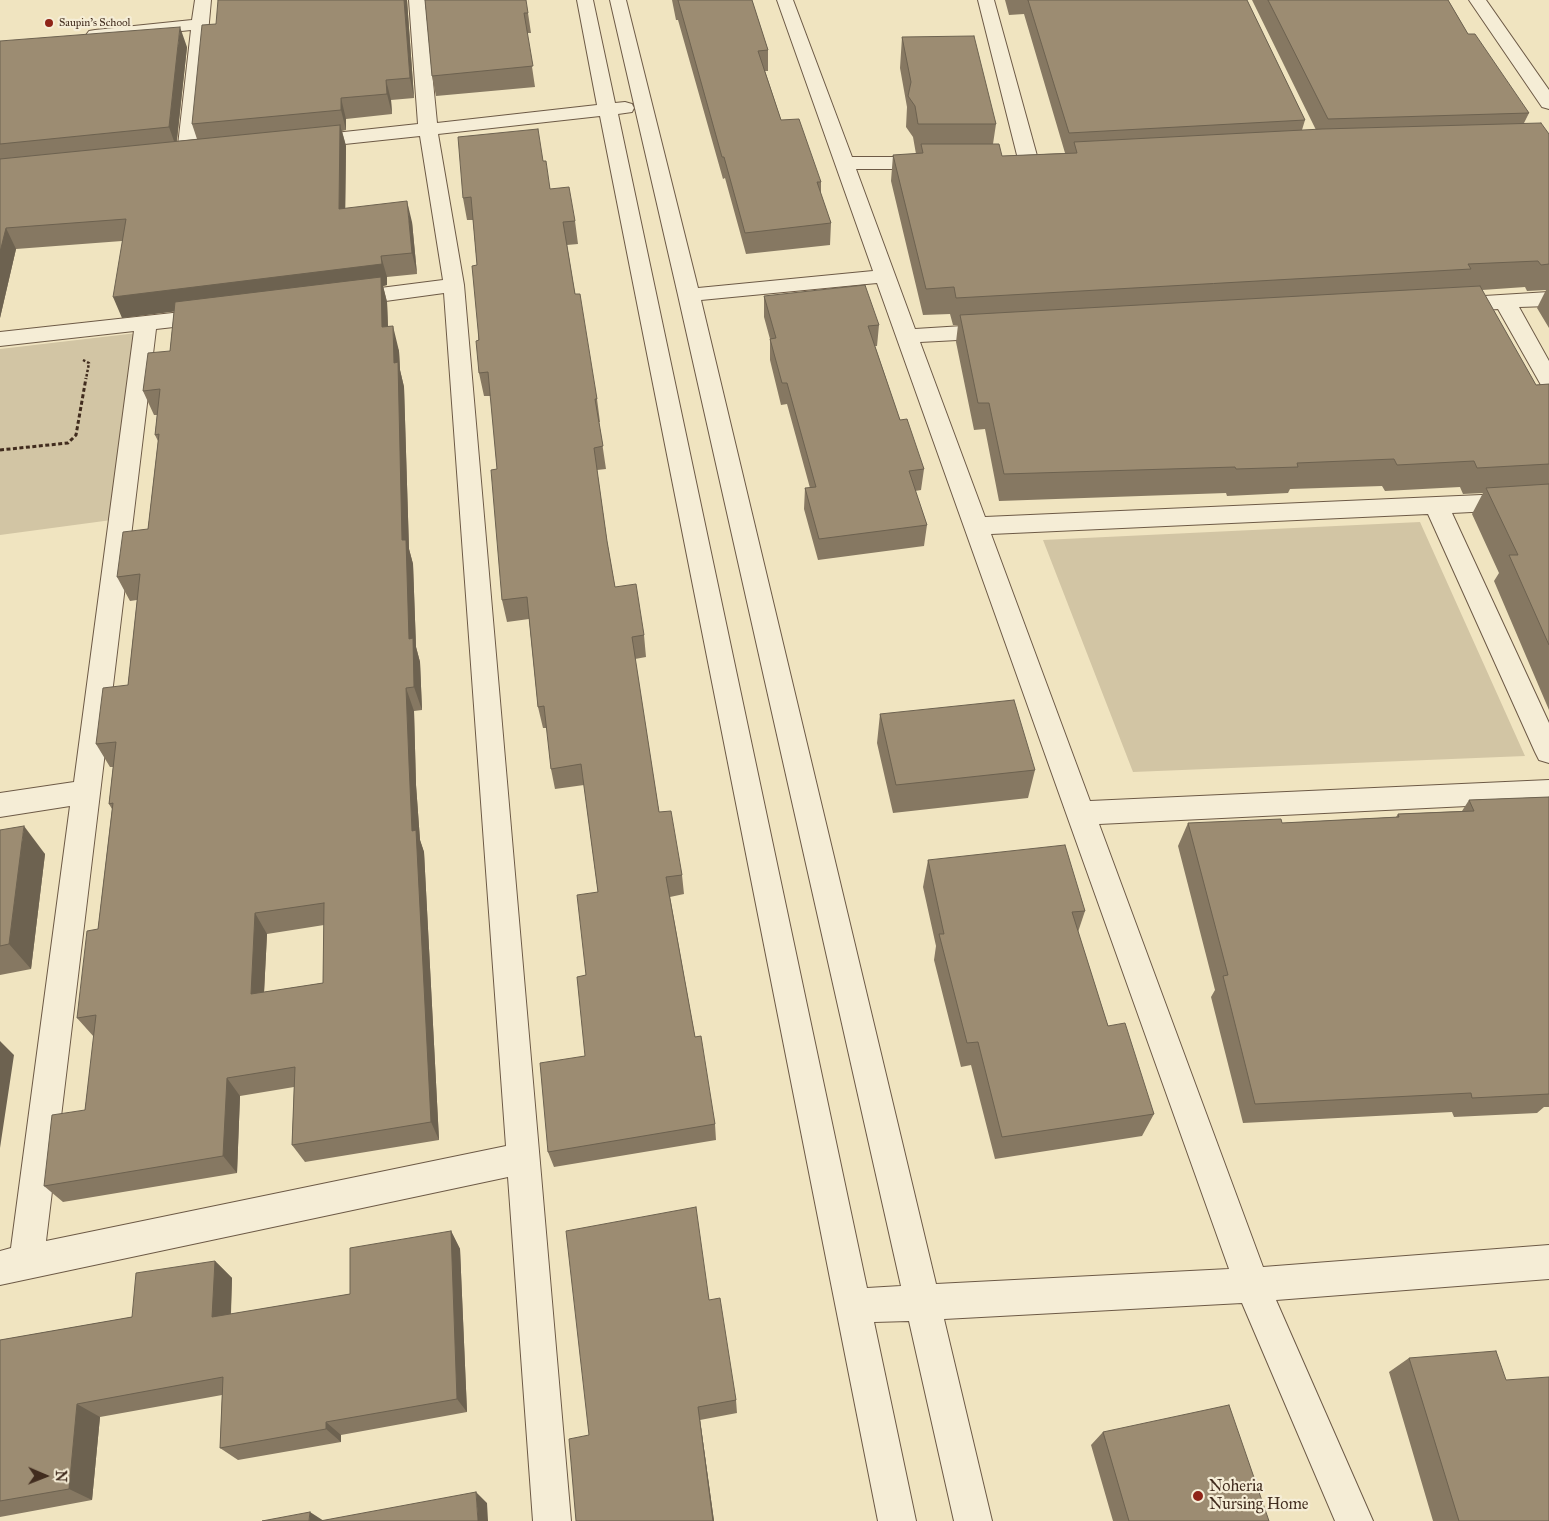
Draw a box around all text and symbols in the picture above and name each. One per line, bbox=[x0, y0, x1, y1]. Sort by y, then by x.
place label: Saupin's School bbox=[59, 16, 131, 30]
marker: Saupin's School bbox=[43, 17, 55, 29]
north arrow bbox=[20, 1451, 70, 1501]
text: N bbox=[52, 1470, 69, 1482]
place label: Noheria Nursing Home bbox=[1209, 1477, 1308, 1515]
marker: Noheria Nursing Home bbox=[1191, 1489, 1205, 1503]

